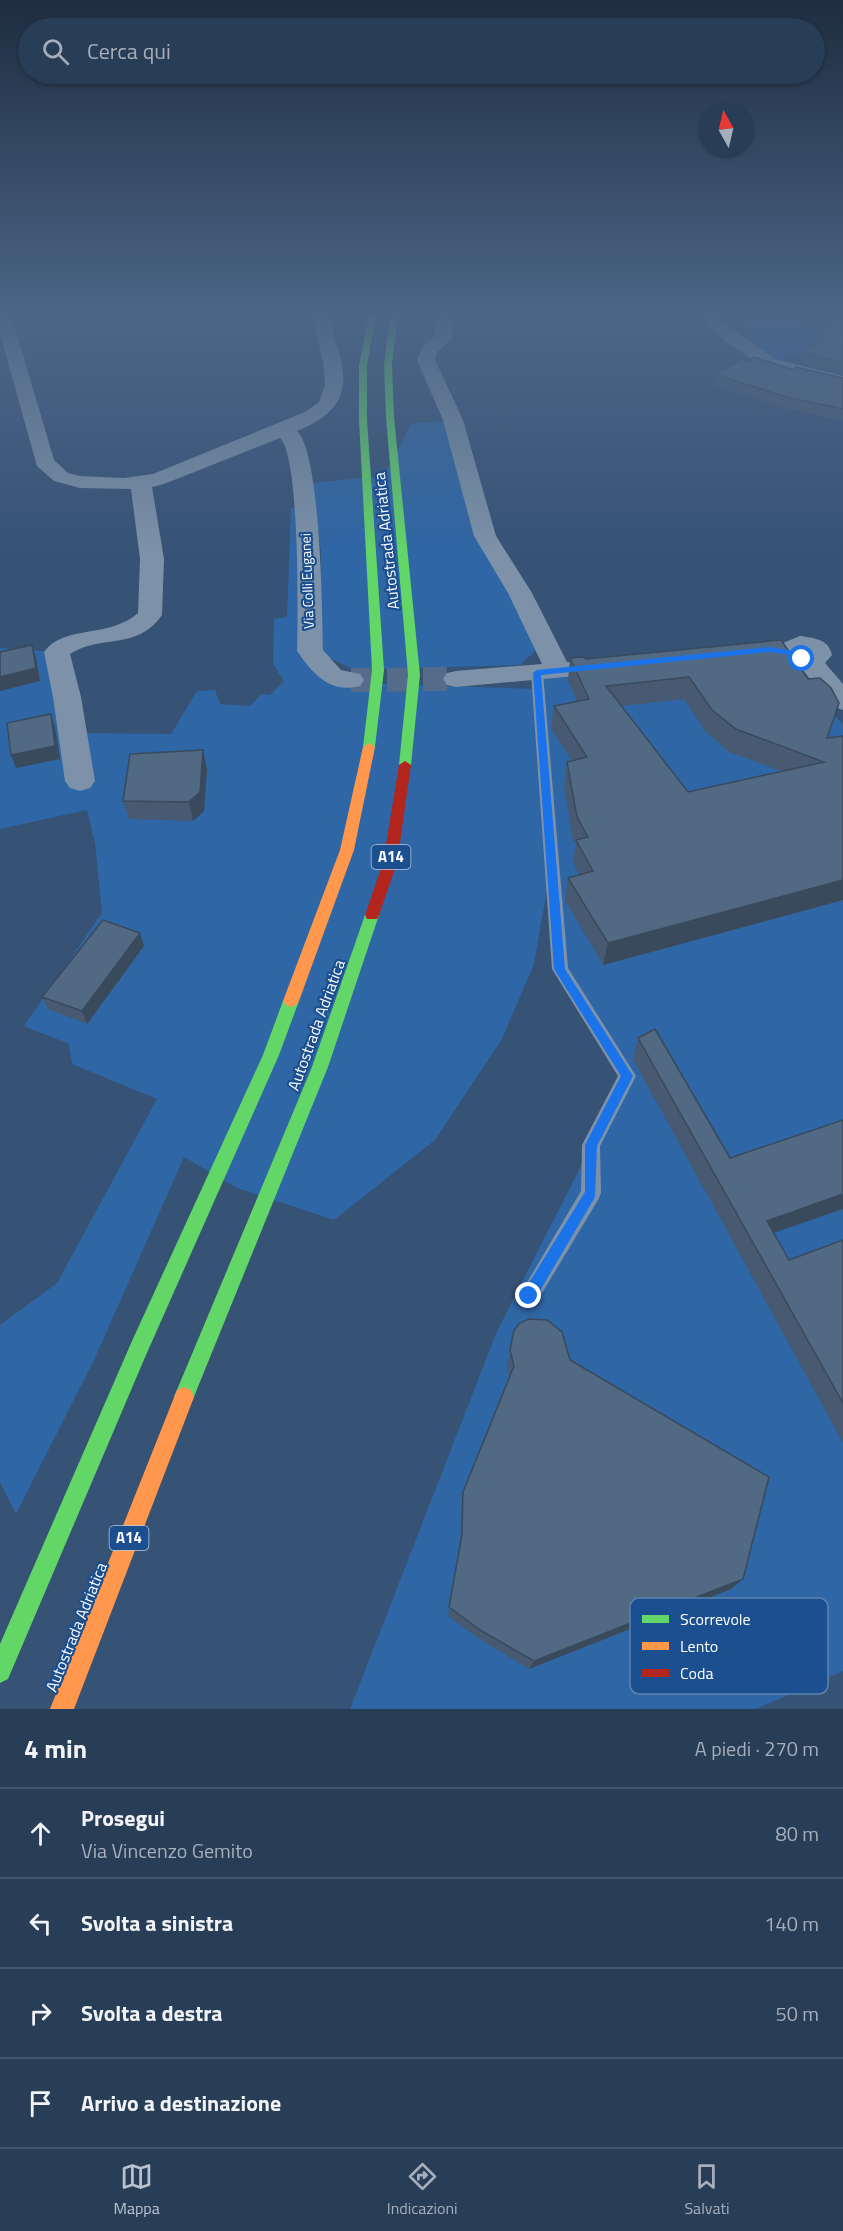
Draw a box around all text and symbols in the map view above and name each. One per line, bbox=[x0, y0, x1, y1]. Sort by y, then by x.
search box bbox=[18, 18, 825, 84]
text: Cerca qui bbox=[87, 34, 171, 68]
icon: search bbox=[39, 35, 72, 68]
north arrow bbox=[699, 102, 753, 156]
street label: Autostrada Adriatica bbox=[367, 471, 405, 611]
street label: Via Colli Euganei bbox=[294, 533, 319, 629]
route start bbox=[788, 645, 814, 671]
road number: A14 bbox=[372, 845, 410, 869]
street label: Autostrada Adriatica bbox=[281, 956, 351, 1094]
route end bbox=[515, 1282, 541, 1308]
road number: A14 bbox=[110, 1526, 148, 1550]
street label: Autostrada Adriatica bbox=[39, 1559, 113, 1695]
legend bbox=[630, 1598, 828, 1694]
text: Scorrevole bbox=[680, 1607, 751, 1631]
text: Lento bbox=[680, 1634, 718, 1658]
text: Coda bbox=[680, 1661, 713, 1685]
text: 4 min bbox=[24, 1729, 87, 1768]
text: A piedi · 270 m bbox=[695, 1733, 819, 1764]
text: Prosegui bbox=[81, 1801, 165, 1835]
icon: ahead bbox=[24, 1817, 57, 1850]
text: 80 m bbox=[775, 1818, 819, 1849]
text: Via Vincenzo Gemito bbox=[81, 1835, 253, 1866]
text: Svolta a sinistra bbox=[81, 1906, 233, 1940]
icon: left bbox=[24, 1907, 57, 1940]
text: 140 m bbox=[764, 1908, 819, 1939]
text: Svolta a destra bbox=[81, 1996, 223, 2030]
icon: right bbox=[24, 1997, 57, 2030]
text: 50 m bbox=[775, 1998, 819, 2029]
text: Arrivo a destinazione bbox=[81, 2086, 281, 2120]
icon: arrive bbox=[24, 2087, 57, 2120]
tab: Mappa bbox=[113, 2160, 160, 2220]
tab: Indicazioni bbox=[387, 2160, 458, 2220]
tab: Salvati bbox=[684, 2160, 730, 2220]

